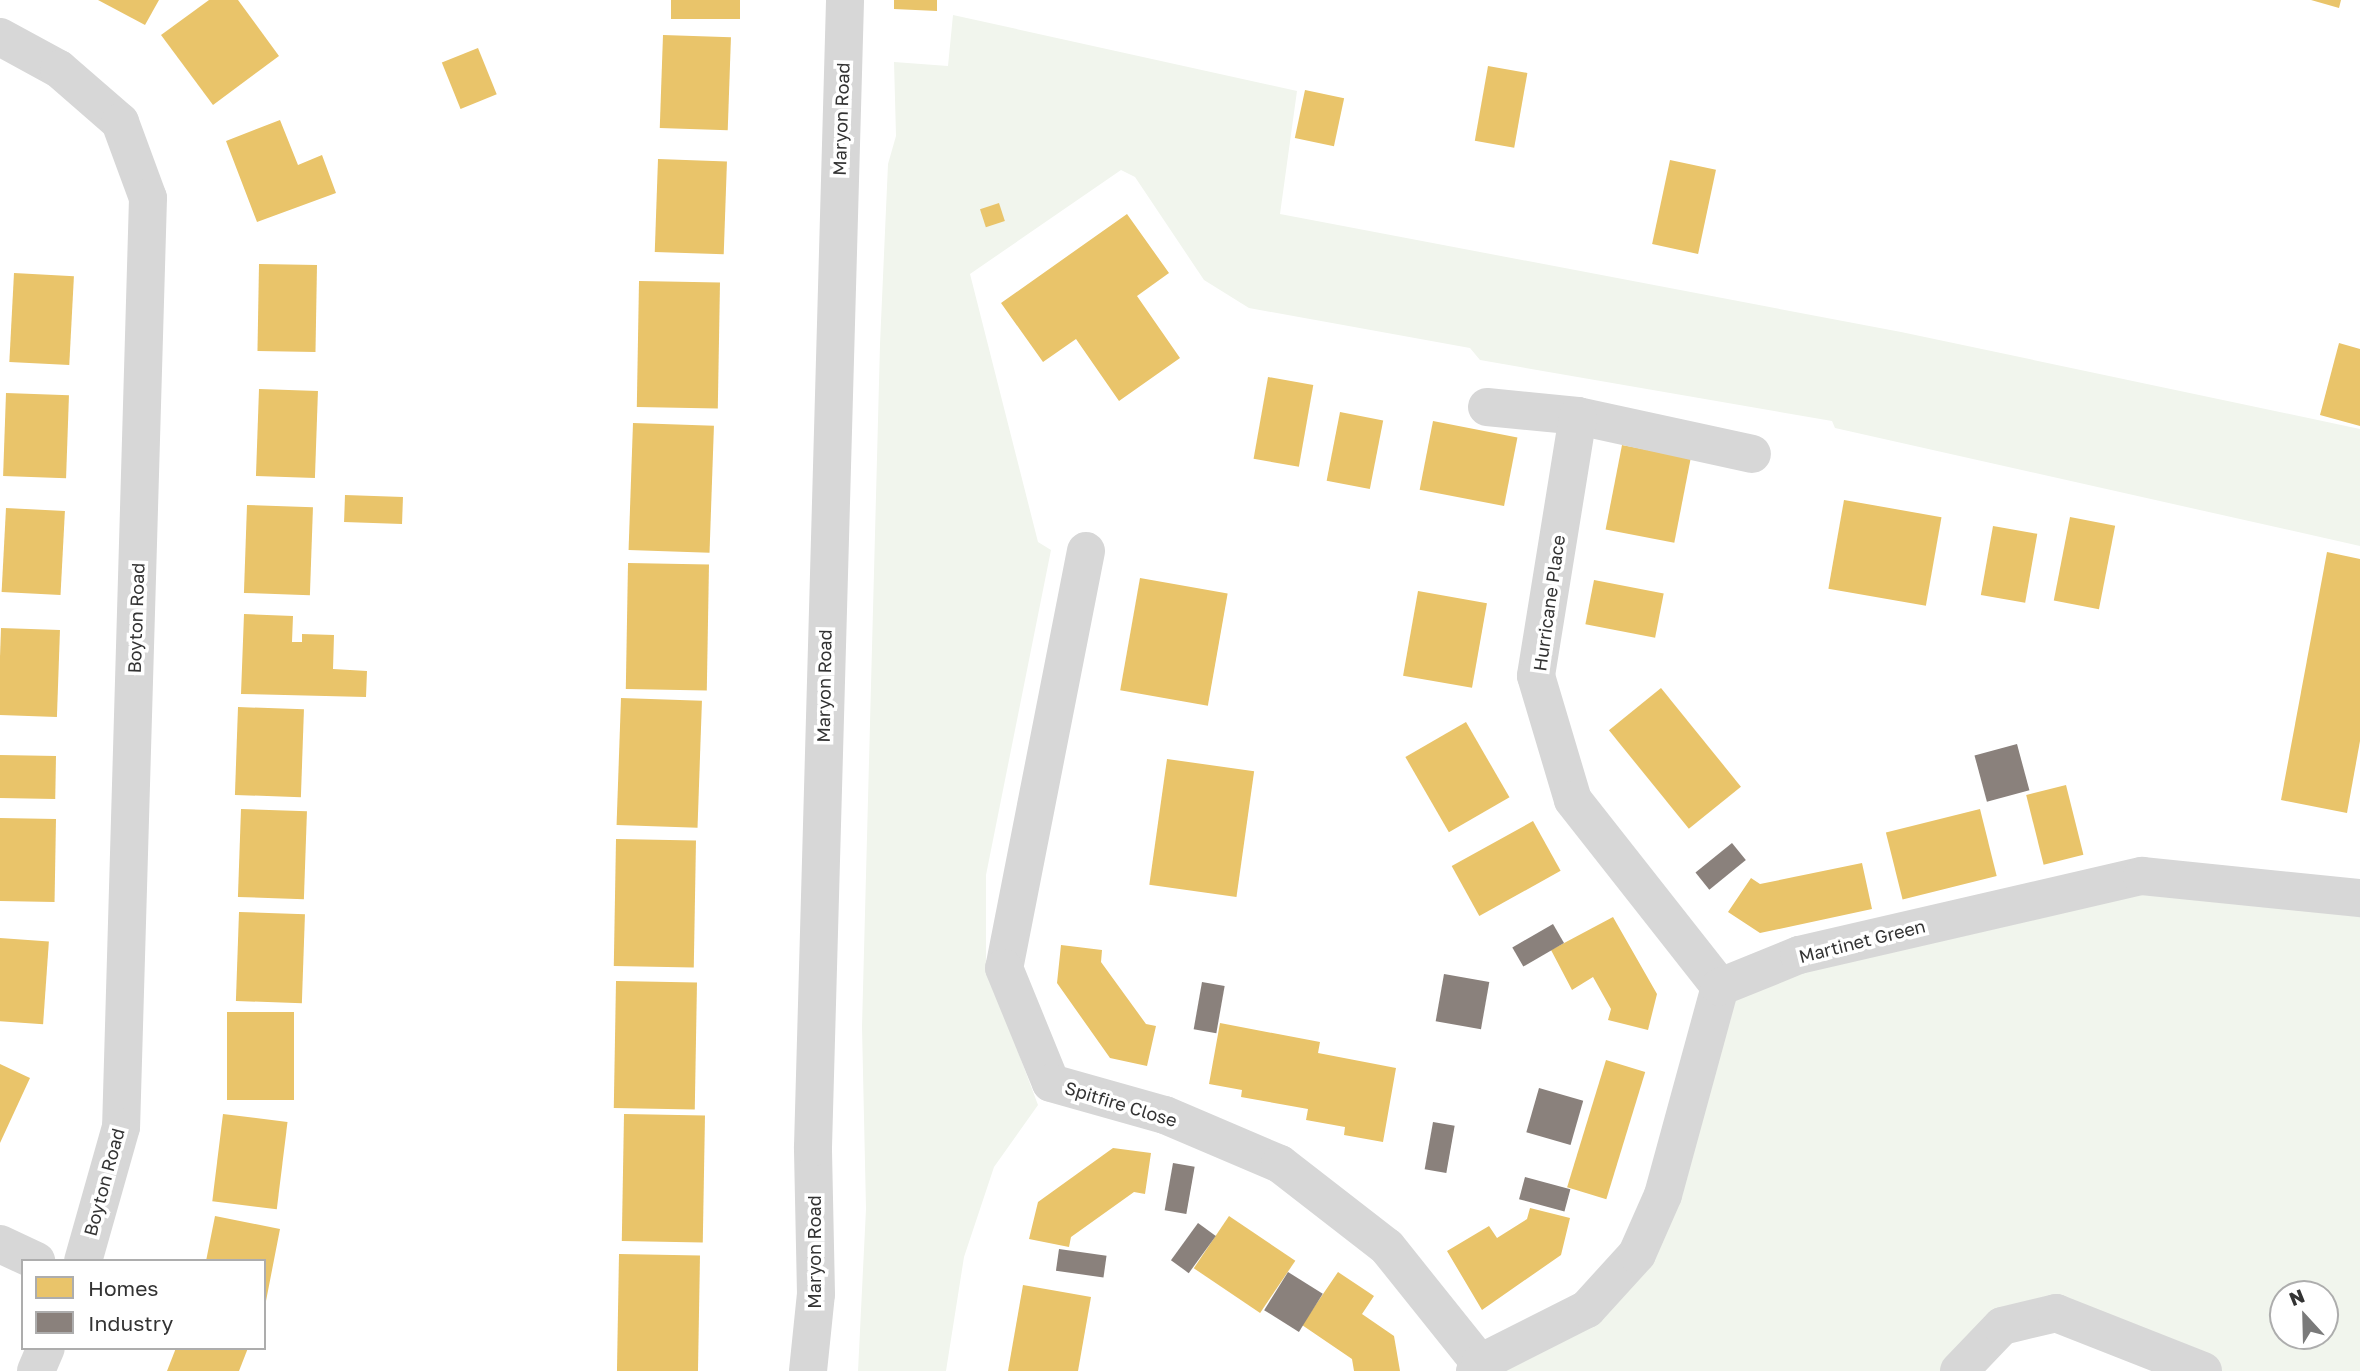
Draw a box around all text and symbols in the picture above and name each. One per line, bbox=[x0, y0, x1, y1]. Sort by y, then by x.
street label: Maryon Road bbox=[828, 62, 854, 176]
street label: Hurricane Place bbox=[1529, 533, 1569, 673]
street label: Boyton Road bbox=[123, 562, 149, 674]
street label: Maryon Road bbox=[812, 629, 836, 743]
street label: Martinet Green bbox=[1796, 915, 1928, 967]
street label: Spitfire Close bbox=[1062, 1077, 1180, 1131]
street label: Boyton Road bbox=[79, 1126, 129, 1238]
street label: Maryon Road bbox=[803, 1195, 825, 1309]
legend bbox=[21, 1259, 266, 1350]
text: Homes bbox=[88, 1275, 158, 1301]
north arrow bbox=[2269, 1280, 2339, 1350]
text: N bbox=[2286, 1284, 2308, 1310]
text: Industry bbox=[88, 1310, 173, 1336]

